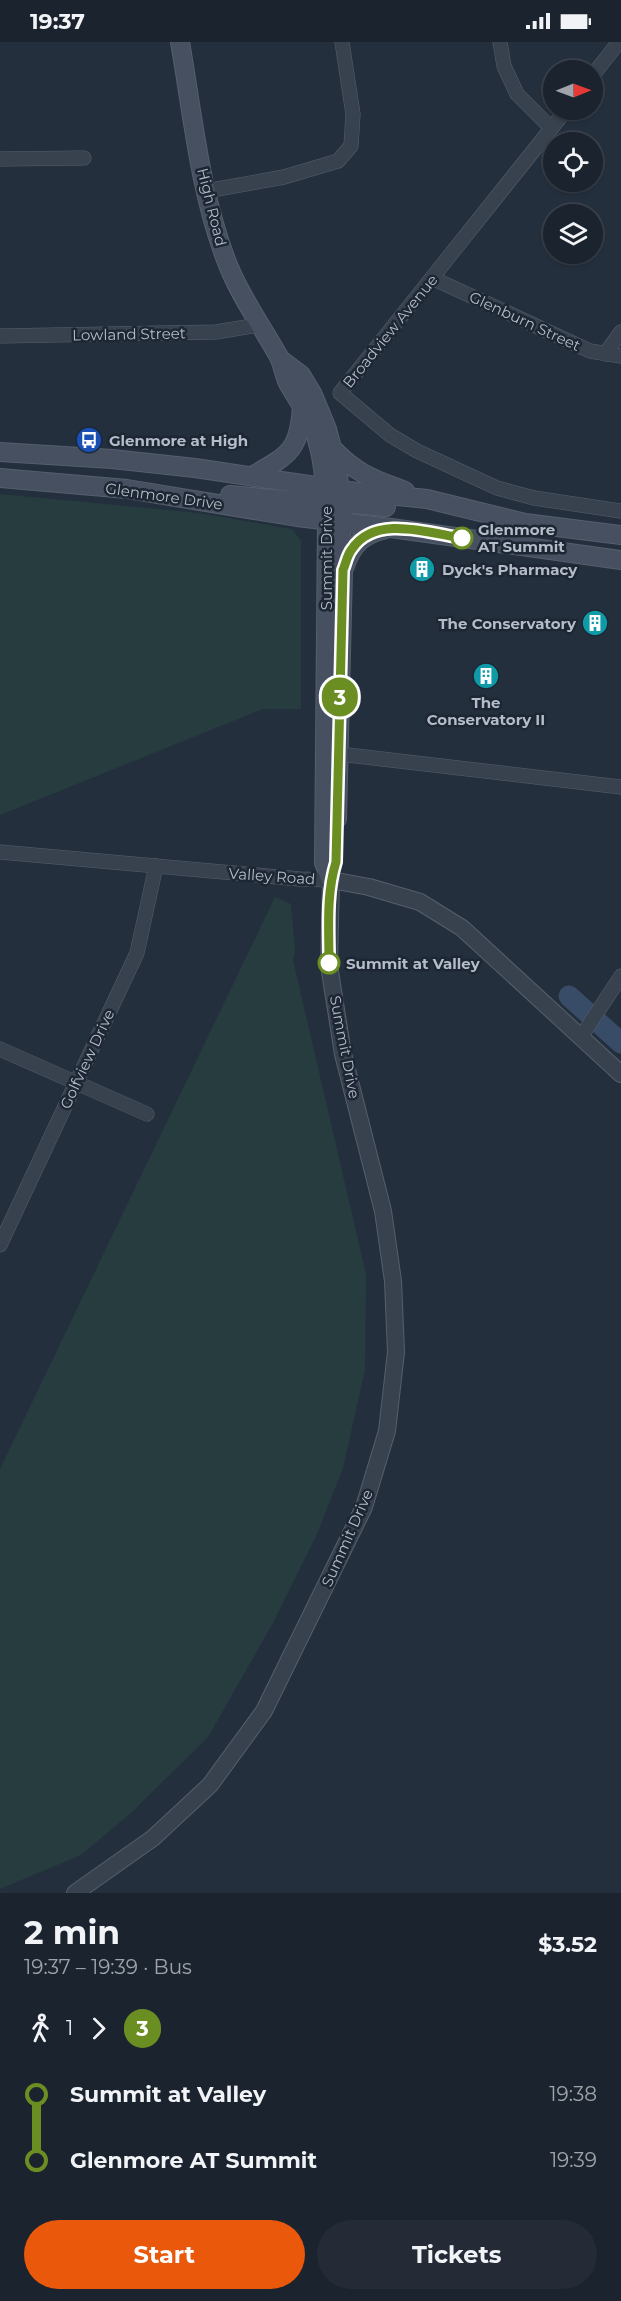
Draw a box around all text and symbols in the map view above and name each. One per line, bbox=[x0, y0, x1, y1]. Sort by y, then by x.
text: 19:37 bbox=[30, 8, 85, 35]
north arrow bbox=[543, 60, 603, 120]
map controls bbox=[543, 60, 603, 264]
button: locate bbox=[543, 132, 603, 192]
street label: High Road bbox=[193, 166, 231, 248]
button: layers bbox=[543, 204, 603, 264]
street label: Broadview Avenue bbox=[338, 270, 442, 392]
street label: Glenburn Street bbox=[466, 287, 584, 355]
street label: Lowland Street bbox=[72, 324, 186, 344]
bus stop icon: Glenmore at High bbox=[74, 425, 104, 455]
place label: Glenmore at High bbox=[109, 431, 248, 450]
street label: Glenmore Drive bbox=[104, 478, 224, 514]
street label: Summit Drive bbox=[317, 506, 336, 610]
place label: Glenmore AT Summit bbox=[477, 520, 565, 556]
marker: Glenmore AT Summit bbox=[451, 527, 473, 549]
building icon: Dyck's Pharmacy bbox=[407, 554, 437, 584]
place label: Dyck's Pharmacy bbox=[442, 560, 578, 579]
building icon: The Conservatory bbox=[580, 608, 610, 638]
place label: The Conservatory bbox=[438, 614, 577, 633]
building icon: The Conservatory II bbox=[471, 661, 501, 691]
line badge: 3 bbox=[320, 678, 360, 716]
text: 3 bbox=[334, 685, 346, 710]
place label: The Conservatory II bbox=[427, 693, 545, 729]
street label: Valley Road bbox=[228, 863, 316, 889]
marker: Summit at Valley bbox=[318, 952, 340, 974]
place label: Summit at Valley bbox=[346, 954, 481, 973]
street label: Summit Drive bbox=[326, 994, 364, 1100]
street label: Golfview Drive bbox=[56, 1006, 118, 1112]
street label: Summit Drive bbox=[317, 1486, 377, 1590]
text: 2 min bbox=[24, 1912, 120, 1952]
text: $3.52 bbox=[538, 1931, 597, 1958]
text: 19:37 – 19:39 · Bus bbox=[24, 1955, 192, 1979]
icon: walk bbox=[24, 2012, 57, 2045]
icon: forward bbox=[82, 2012, 115, 2045]
text: 1 bbox=[66, 2016, 73, 2040]
text: 3 bbox=[136, 2016, 149, 2041]
text: Summit at Valley bbox=[70, 2081, 266, 2108]
text: 19:38 bbox=[549, 2082, 597, 2106]
text: Glenmore AT Summit bbox=[70, 2147, 317, 2174]
text: 19:39 bbox=[550, 2148, 597, 2172]
button: Start bbox=[24, 2220, 305, 2289]
button: Tickets bbox=[317, 2220, 597, 2289]

